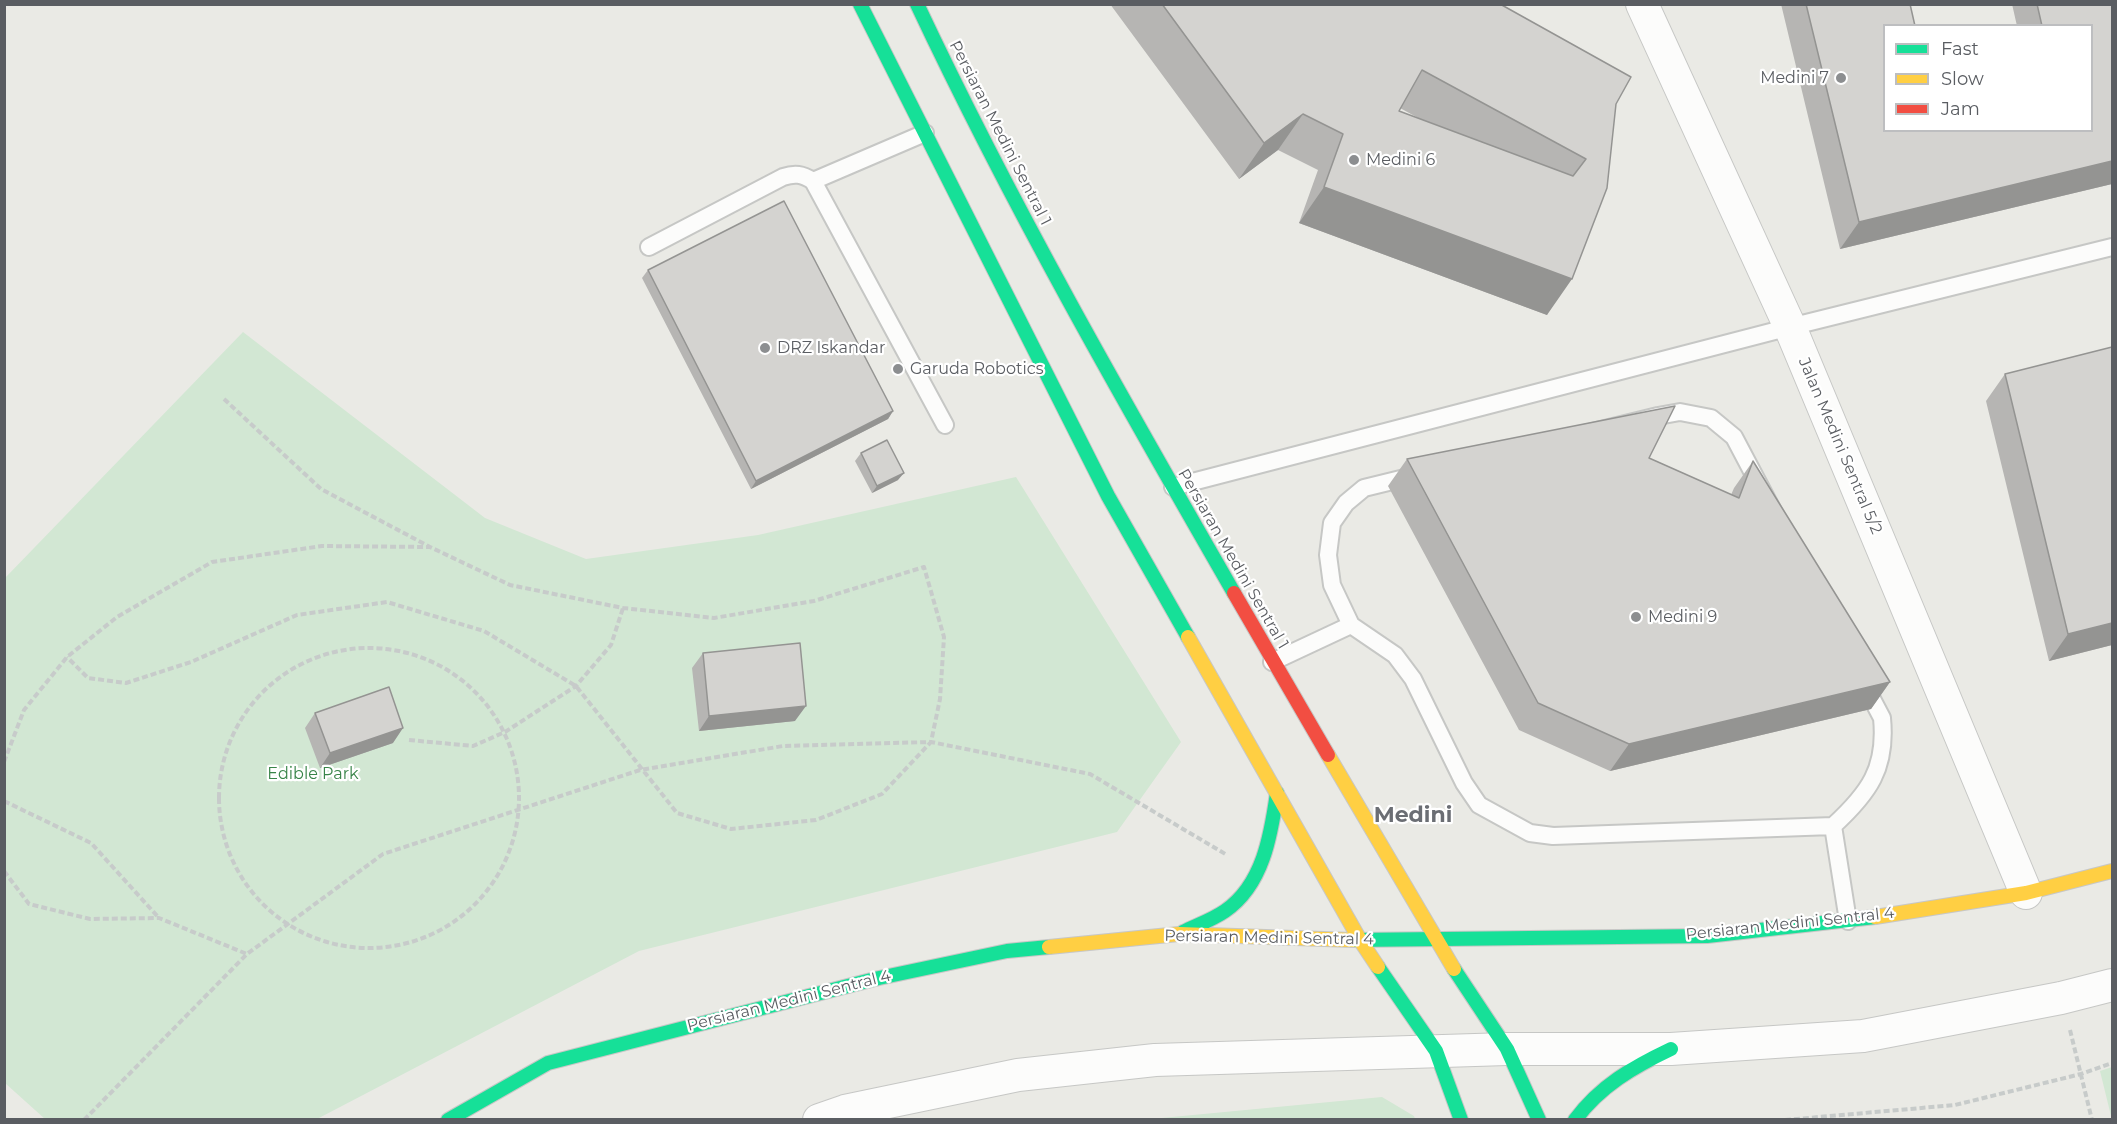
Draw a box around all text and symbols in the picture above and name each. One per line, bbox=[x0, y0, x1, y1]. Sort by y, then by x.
legend bbox=[1883, 24, 2093, 132]
street label: Persiaran Medini Sentral 1 bbox=[945, 37, 1055, 229]
text: Fast bbox=[1941, 38, 1979, 60]
place label: Medini 7 bbox=[1760, 68, 1829, 88]
text: Slow bbox=[1941, 68, 1984, 90]
marker: Medini 7 bbox=[1834, 71, 1848, 85]
text: Jam bbox=[1941, 98, 1980, 120]
place label: Medini 6 bbox=[1366, 150, 1435, 170]
marker: Medini 6 bbox=[1347, 153, 1361, 167]
place label: DRZ Iskandar bbox=[777, 338, 885, 358]
marker: DRZ Iskandar bbox=[758, 341, 772, 355]
street label: Jalan Medini Sentral 5/2 bbox=[1794, 355, 1886, 537]
place label: Garuda Robotics bbox=[910, 359, 1044, 379]
marker: Garuda Robotics bbox=[891, 362, 905, 376]
street label: Persiaran Medini Sentral 1 bbox=[1173, 466, 1293, 652]
place label: Medini 9 bbox=[1648, 607, 1717, 627]
marker: Medini 9 bbox=[1629, 610, 1643, 624]
park label: Edible Park bbox=[267, 764, 359, 784]
district label: Medini bbox=[1374, 803, 1452, 829]
street label: Persiaran Medini Sentral 4 bbox=[1685, 903, 1895, 945]
street label: Persiaran Medini Sentral 4 bbox=[1164, 927, 1374, 949]
street label: Persiaran Medini Sentral 4 bbox=[685, 966, 893, 1036]

